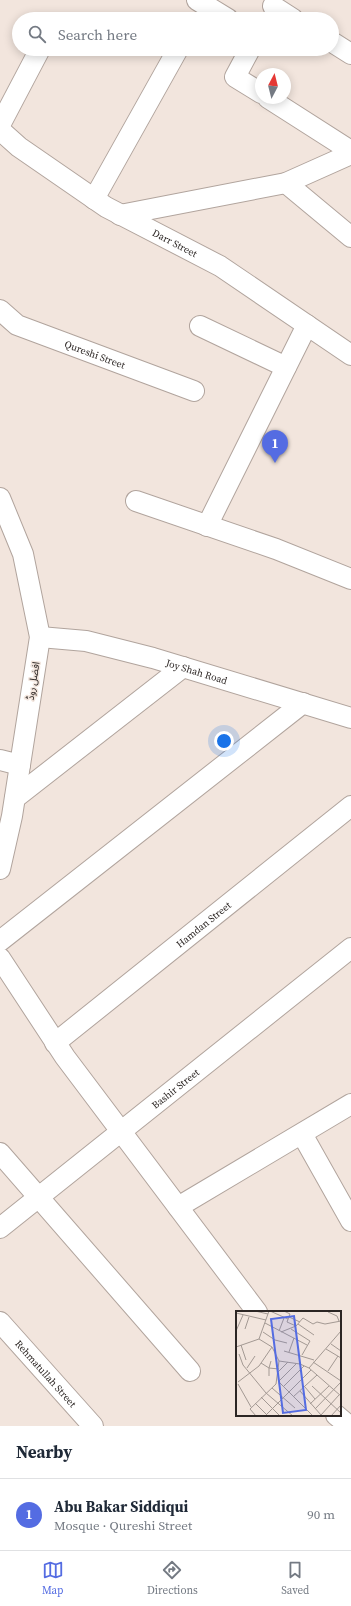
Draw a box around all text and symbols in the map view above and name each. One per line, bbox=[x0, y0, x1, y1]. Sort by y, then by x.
search box bbox=[12, 12, 339, 56]
icon: search bbox=[26, 23, 48, 45]
text: Search here bbox=[58, 24, 137, 45]
north arrow bbox=[255, 68, 291, 104]
street label: Darr Street bbox=[150, 226, 200, 260]
street label: Qureshi Street bbox=[63, 337, 128, 372]
pin: 1 bbox=[262, 430, 288, 463]
street label: Joy Shah Road bbox=[163, 656, 229, 687]
street label: افضل روڈ bbox=[24, 661, 42, 701]
your location bbox=[214, 731, 234, 751]
street label: Hamdan Street bbox=[173, 898, 234, 950]
street label: Bashir Street bbox=[149, 1065, 202, 1111]
inset map bbox=[236, 1311, 341, 1416]
street label: Rehmatullah Street bbox=[13, 1337, 80, 1410]
text: Nearby bbox=[16, 1440, 72, 1464]
text: Abu Bakar Siddiqui bbox=[54, 1496, 188, 1517]
text: 1 bbox=[25, 1506, 33, 1523]
text: 90 m bbox=[307, 1506, 335, 1523]
text: Mosque · Qureshi Street bbox=[54, 1517, 192, 1534]
tab: Map bbox=[42, 1559, 64, 1598]
tab: Directions bbox=[147, 1559, 198, 1598]
tab: Saved bbox=[281, 1559, 309, 1598]

